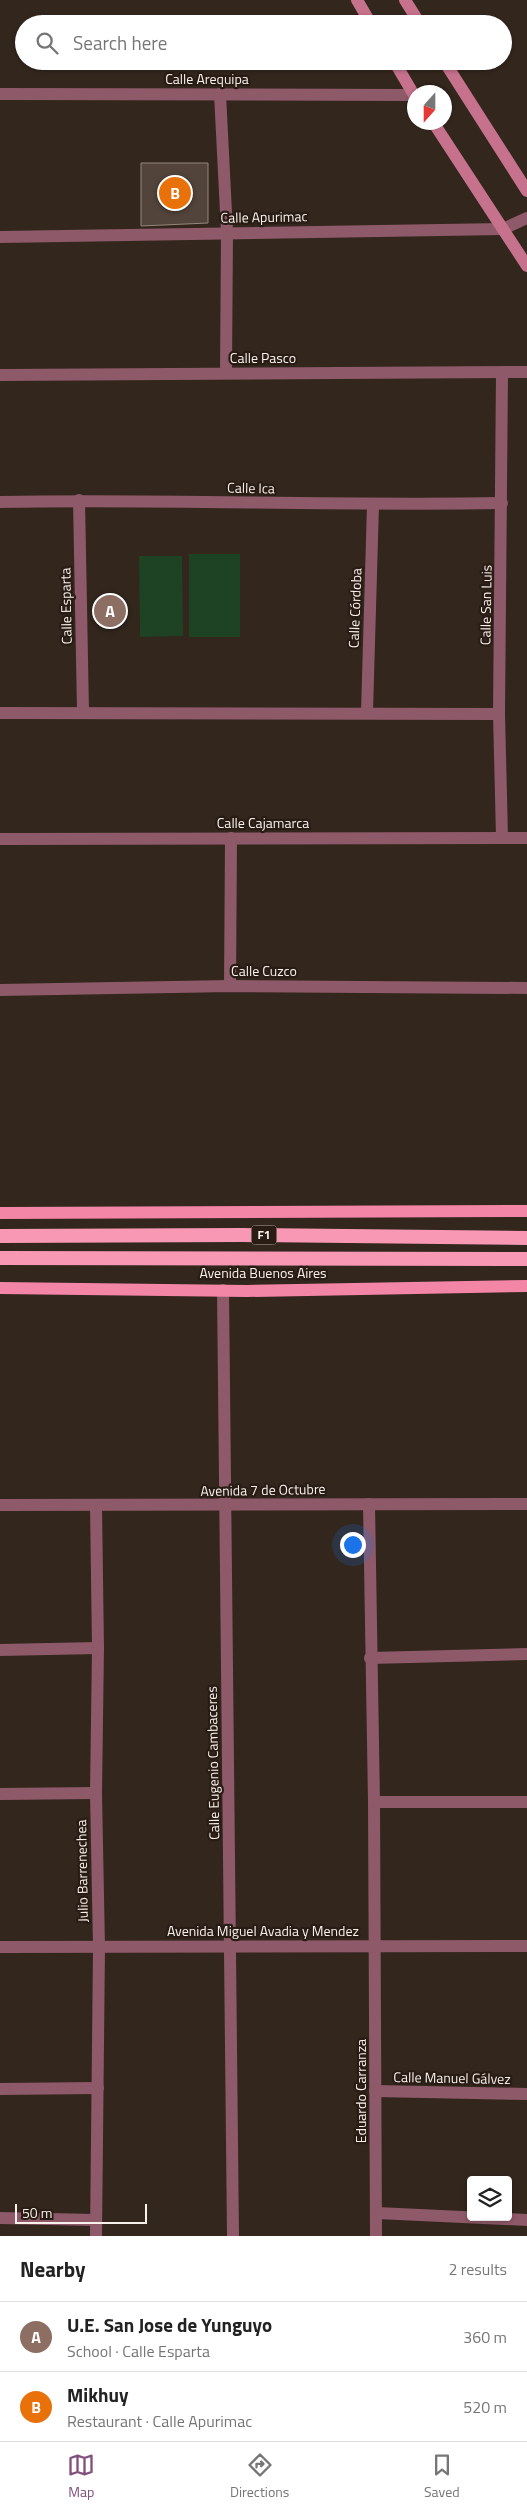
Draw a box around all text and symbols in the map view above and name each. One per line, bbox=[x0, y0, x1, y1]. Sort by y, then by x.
search box bbox=[15, 15, 512, 70]
text: Search here bbox=[73, 28, 167, 57]
icon: search bbox=[33, 29, 61, 57]
street label: Calle Arequipa bbox=[165, 68, 249, 89]
north arrow bbox=[407, 85, 452, 130]
pin: B bbox=[159, 174, 191, 212]
street label: Calle Apurimac bbox=[220, 205, 308, 228]
street label: Calle Pasco bbox=[230, 347, 296, 368]
street label: Calle Ica bbox=[227, 477, 275, 498]
street label: Calle San Luis bbox=[474, 565, 497, 645]
street label: Calle Esparta bbox=[54, 567, 77, 645]
street label: Calle Córdoba bbox=[343, 568, 366, 648]
pin: A bbox=[94, 592, 126, 630]
street label: Calle Cajamarca bbox=[217, 812, 309, 833]
street label: Calle Cuzco bbox=[231, 960, 297, 981]
road number: F1 bbox=[252, 1226, 276, 1244]
street label: Avenida Buenos Aires bbox=[199, 1262, 327, 1283]
street label: Avenida 7 de Octubre bbox=[200, 1478, 326, 1501]
your location bbox=[340, 1532, 366, 1558]
street label: Calle Eugenio Cambaceres bbox=[201, 1686, 224, 1840]
street label: Julio Barrenechea bbox=[70, 1819, 93, 1923]
street label: Avenida Miguel Avadia y Mendez bbox=[167, 1920, 359, 1941]
street label: Eduardo Carranza bbox=[350, 2039, 371, 2143]
street label: Calle Manuel Gálvez bbox=[393, 2066, 511, 2089]
map controls bbox=[467, 2176, 512, 2221]
button: layers bbox=[467, 2176, 512, 2221]
scale bar bbox=[15, 2201, 148, 2224]
text: 50 m bbox=[22, 2202, 52, 2223]
text: Nearby bbox=[20, 2253, 85, 2285]
text: 2 results bbox=[448, 2257, 507, 2281]
text: U.E. San Jose de Yunguyo bbox=[67, 2310, 272, 2339]
text: A bbox=[31, 2325, 41, 2349]
text: 360 m bbox=[463, 2325, 507, 2349]
text: School · Calle Esparta bbox=[67, 2339, 210, 2363]
text: Mikhuy bbox=[67, 2380, 129, 2409]
text: B bbox=[31, 2395, 41, 2419]
text: 520 m bbox=[463, 2395, 507, 2419]
text: Restaurant · Calle Apurimac bbox=[67, 2409, 252, 2433]
tab: Map bbox=[67, 2451, 95, 2502]
tab: Directions bbox=[230, 2451, 289, 2502]
tab: Saved bbox=[424, 2451, 460, 2502]

